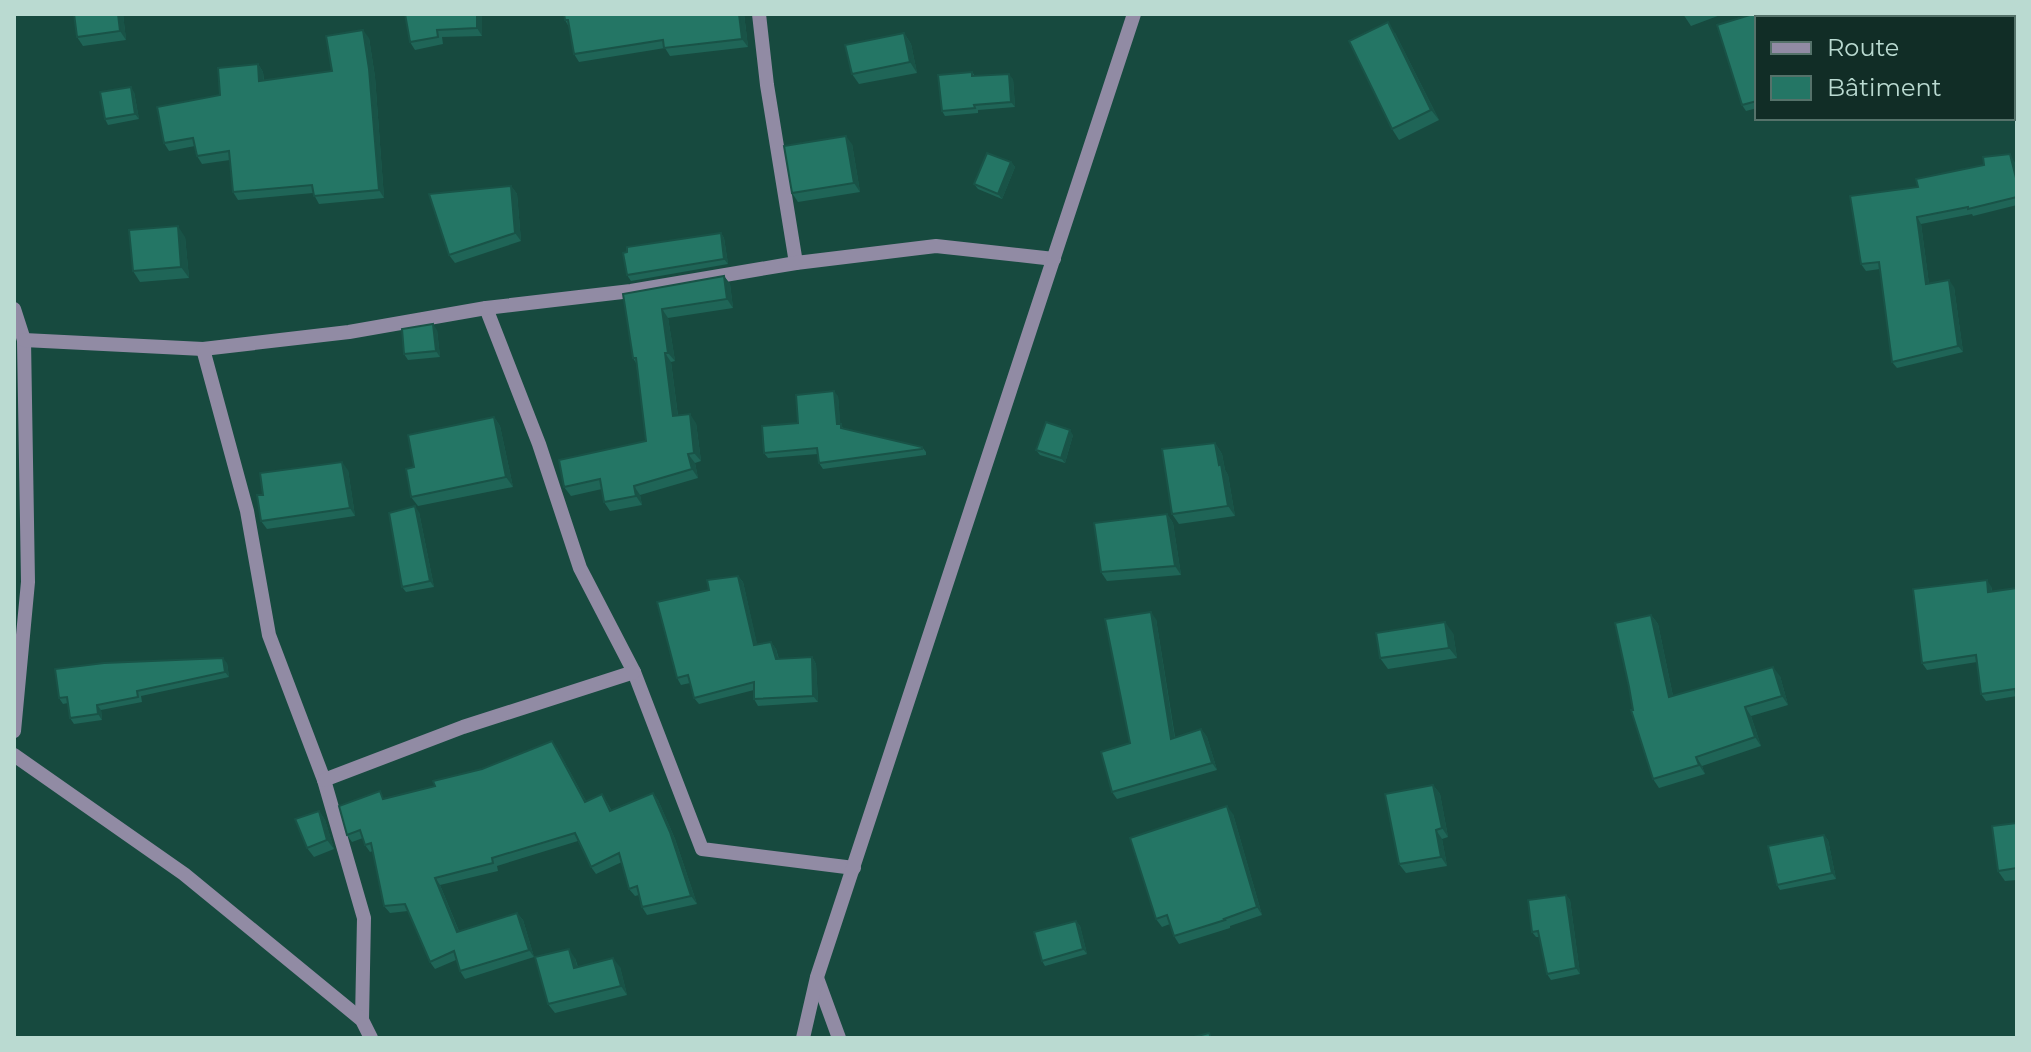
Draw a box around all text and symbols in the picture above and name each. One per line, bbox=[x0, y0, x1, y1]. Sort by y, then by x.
legend bbox=[1755, 16, 2015, 120]
text: Route bbox=[1827, 33, 1899, 62]
text: Bâtiment bbox=[1827, 73, 1942, 102]

